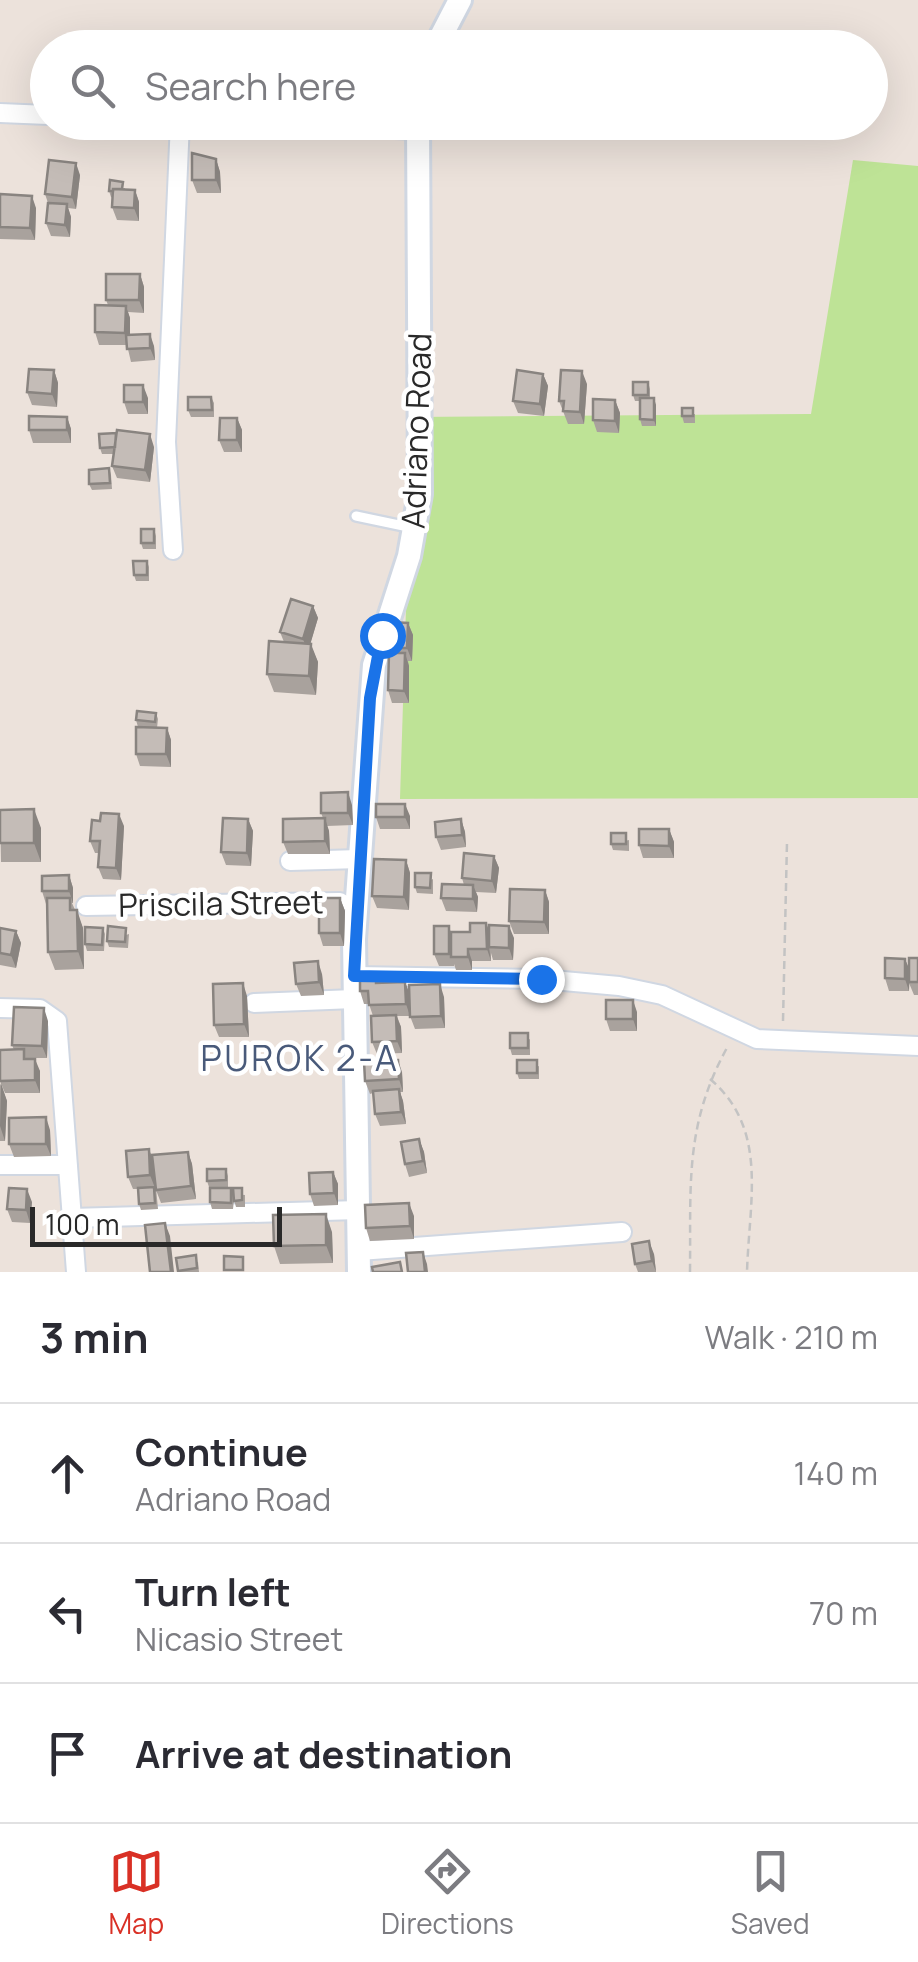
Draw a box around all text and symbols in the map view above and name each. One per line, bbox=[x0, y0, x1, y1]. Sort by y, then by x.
search box bbox=[30, 30, 888, 140]
icon: search bbox=[65, 58, 120, 113]
text: Search here bbox=[145, 59, 356, 111]
street label: Adriano Road bbox=[391, 332, 441, 530]
route start bbox=[360, 613, 406, 659]
street label: Priscila Street bbox=[118, 879, 324, 927]
route end bbox=[519, 957, 565, 1003]
district label: PUROK 2-A bbox=[201, 1034, 399, 1082]
scale bar bbox=[30, 1202, 282, 1246]
text: 100 m bbox=[45, 1205, 119, 1243]
text: 3 min bbox=[40, 1308, 149, 1366]
text: Walk · 210 m bbox=[705, 1315, 878, 1359]
text: Continue bbox=[135, 1425, 308, 1477]
icon: ahead bbox=[40, 1446, 95, 1501]
text: 140 m bbox=[794, 1451, 878, 1495]
text: Adriano Road bbox=[135, 1477, 331, 1521]
text: Turn left bbox=[135, 1565, 291, 1617]
icon: left bbox=[40, 1586, 95, 1641]
text: 70 m bbox=[809, 1591, 878, 1635]
text: Nicasio Street bbox=[135, 1617, 343, 1661]
icon: arrive bbox=[40, 1726, 95, 1781]
text: Arrive at destination bbox=[135, 1727, 512, 1779]
tab: Map bbox=[108, 1844, 164, 1942]
tab: Directions bbox=[381, 1844, 514, 1942]
tab: Saved bbox=[731, 1844, 810, 1942]

